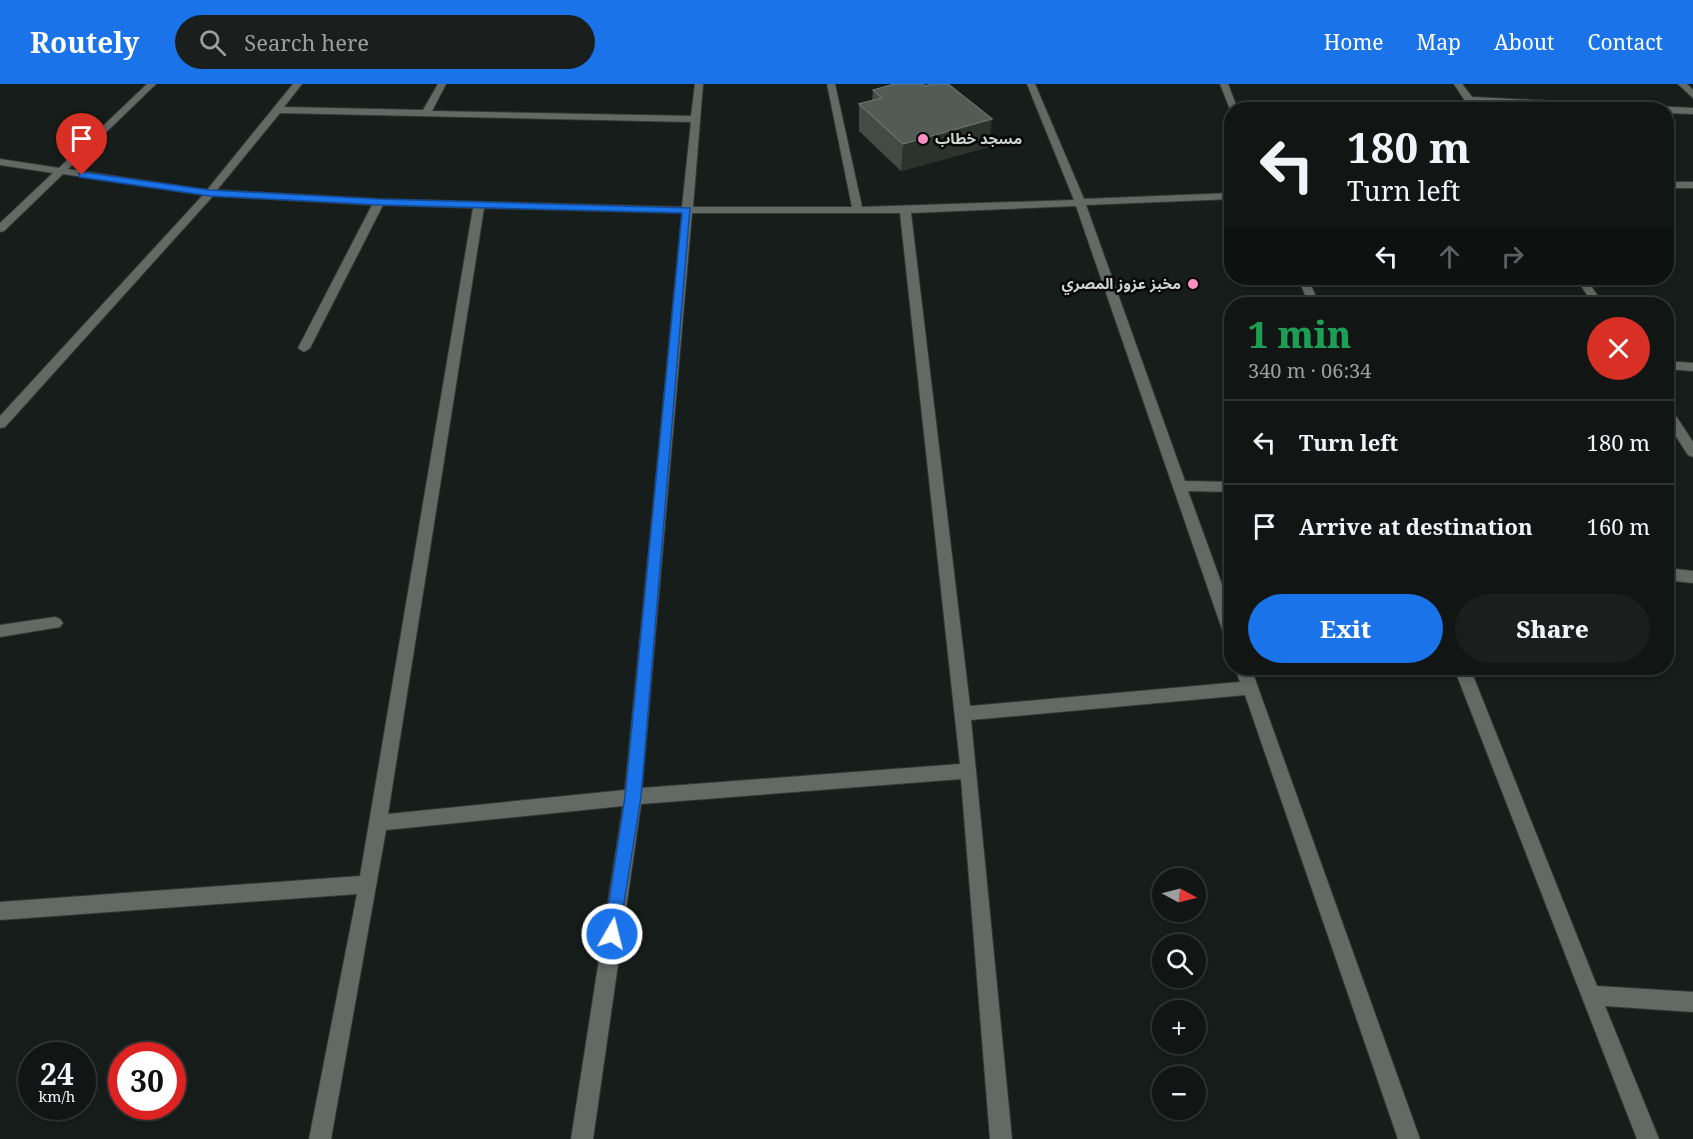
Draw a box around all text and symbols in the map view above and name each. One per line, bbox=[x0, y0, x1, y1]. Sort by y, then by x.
search box bbox=[175, 15, 595, 69]
text: Routely bbox=[30, 23, 139, 61]
icon: search bbox=[196, 26, 229, 59]
text: Search here bbox=[244, 27, 369, 57]
text: Home bbox=[1324, 28, 1384, 56]
text: Map bbox=[1417, 28, 1461, 56]
text: About bbox=[1494, 28, 1555, 56]
text: Contact bbox=[1588, 28, 1663, 56]
pin bbox=[56, 113, 107, 175]
text: 180 m bbox=[1347, 118, 1471, 175]
icon: arrive bbox=[65, 122, 98, 155]
icon: left bbox=[1248, 126, 1326, 204]
place label: مسجد خطاب bbox=[935, 128, 1022, 148]
marker: مسجد خطاب bbox=[916, 132, 930, 146]
text: Turn left bbox=[1347, 172, 1460, 209]
icon: left bbox=[1370, 240, 1403, 273]
icon: ahead bbox=[1433, 240, 1466, 273]
icon: right bbox=[1496, 240, 1529, 273]
place label: مخبز عزوز المصري bbox=[1061, 273, 1181, 295]
marker: مخبز عزوز المصري bbox=[1186, 277, 1200, 291]
text: 1 min bbox=[1248, 310, 1351, 359]
button: close bbox=[1587, 317, 1650, 380]
text: 340 m · 06:34 bbox=[1248, 357, 1371, 384]
icon: left bbox=[1248, 426, 1281, 459]
text: Turn left bbox=[1299, 427, 1398, 457]
text: 180 m bbox=[1587, 427, 1650, 457]
icon: arrive bbox=[1248, 510, 1281, 543]
text: Arrive at destination bbox=[1299, 511, 1533, 541]
text: 160 m bbox=[1587, 511, 1650, 541]
button: Exit bbox=[1248, 594, 1443, 663]
button: Share bbox=[1455, 594, 1650, 663]
north arrow bbox=[1152, 868, 1206, 922]
map controls bbox=[1152, 868, 1206, 1120]
position arrow bbox=[580, 902, 644, 966]
button: search bbox=[1152, 934, 1206, 988]
button: + bbox=[1152, 1000, 1206, 1054]
speed limit sign: 30 bbox=[108, 1042, 186, 1120]
text: 24 bbox=[40, 1053, 74, 1094]
button: − bbox=[1152, 1066, 1206, 1120]
text: km/h bbox=[39, 1086, 75, 1106]

